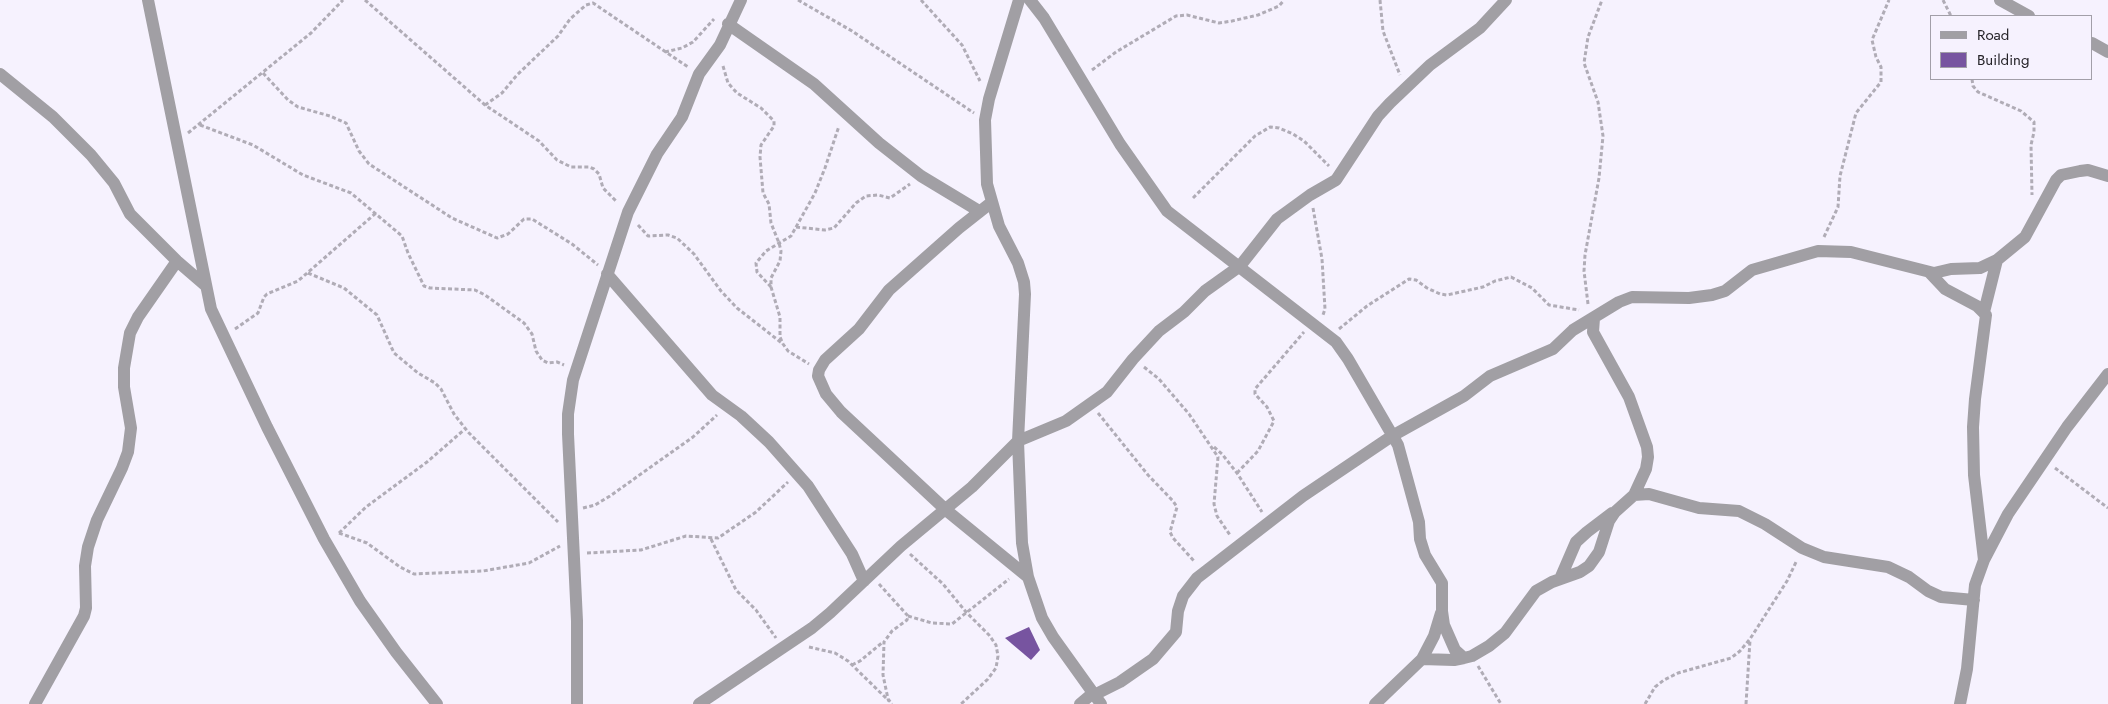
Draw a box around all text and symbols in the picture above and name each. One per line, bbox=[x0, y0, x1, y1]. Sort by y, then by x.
legend bbox=[1930, 15, 2093, 80]
text: Road bbox=[1977, 24, 2009, 46]
text: Building bbox=[1977, 49, 2029, 71]

